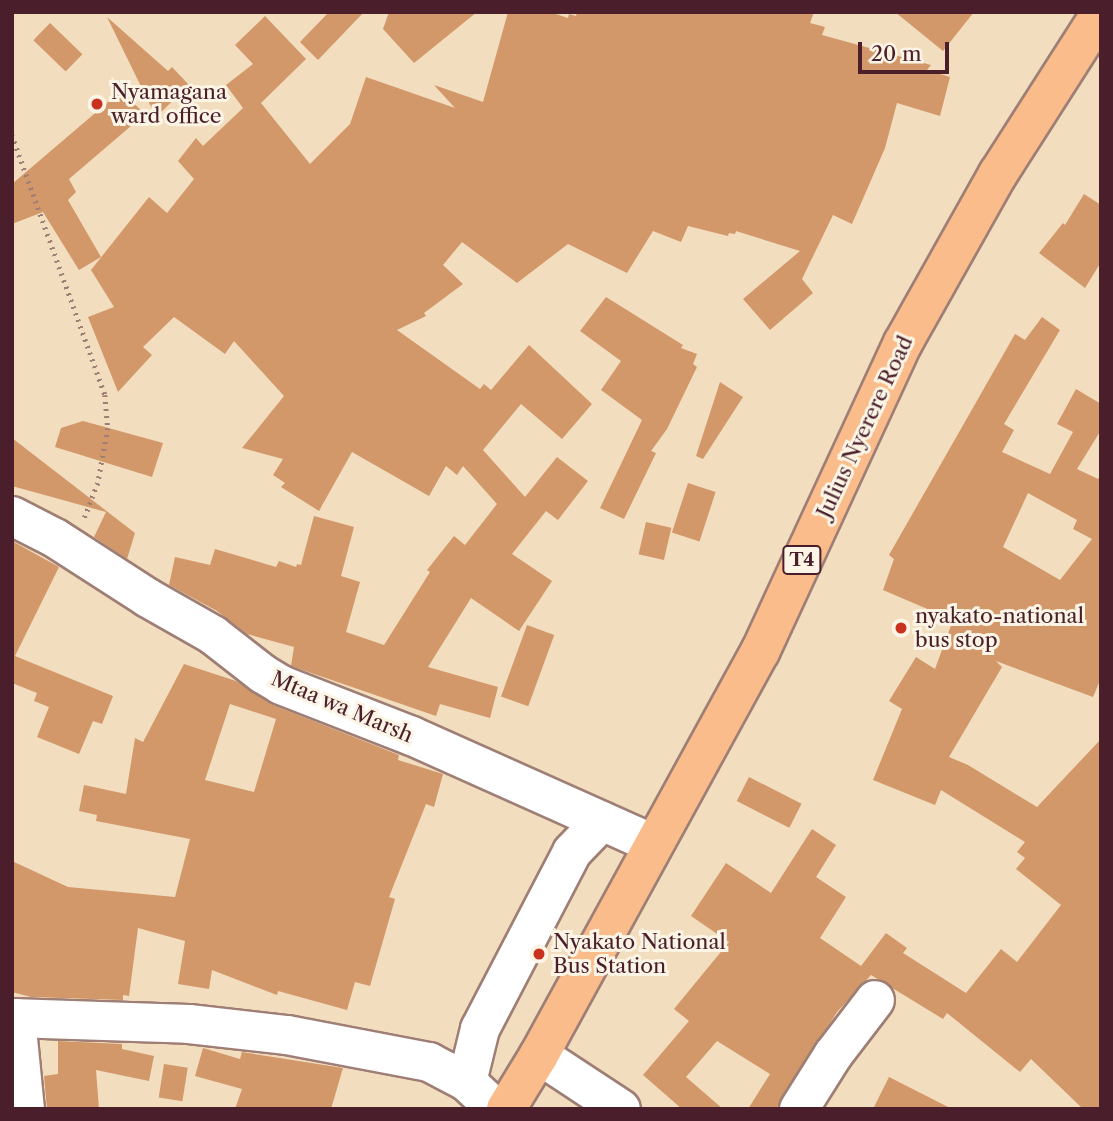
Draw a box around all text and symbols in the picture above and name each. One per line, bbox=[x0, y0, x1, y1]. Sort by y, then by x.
scale bar bbox=[861, 28, 952, 72]
text: 20 m bbox=[871, 41, 922, 66]
place label: Nyamagana ward office bbox=[111, 79, 227, 129]
marker: Nyamagana ward office bbox=[89, 96, 105, 112]
street label: Julius Nyerere Road bbox=[812, 332, 918, 522]
road number: T4 bbox=[781, 544, 823, 576]
place label: nyakato-national bus stop bbox=[915, 603, 1084, 653]
marker: nyakato-national bus stop bbox=[893, 620, 909, 636]
street label: Mtaa wa Marsh bbox=[267, 666, 417, 748]
place label: Nyakato National Bus Station bbox=[553, 929, 726, 979]
marker: Nyakato National Bus Station bbox=[531, 946, 547, 962]

